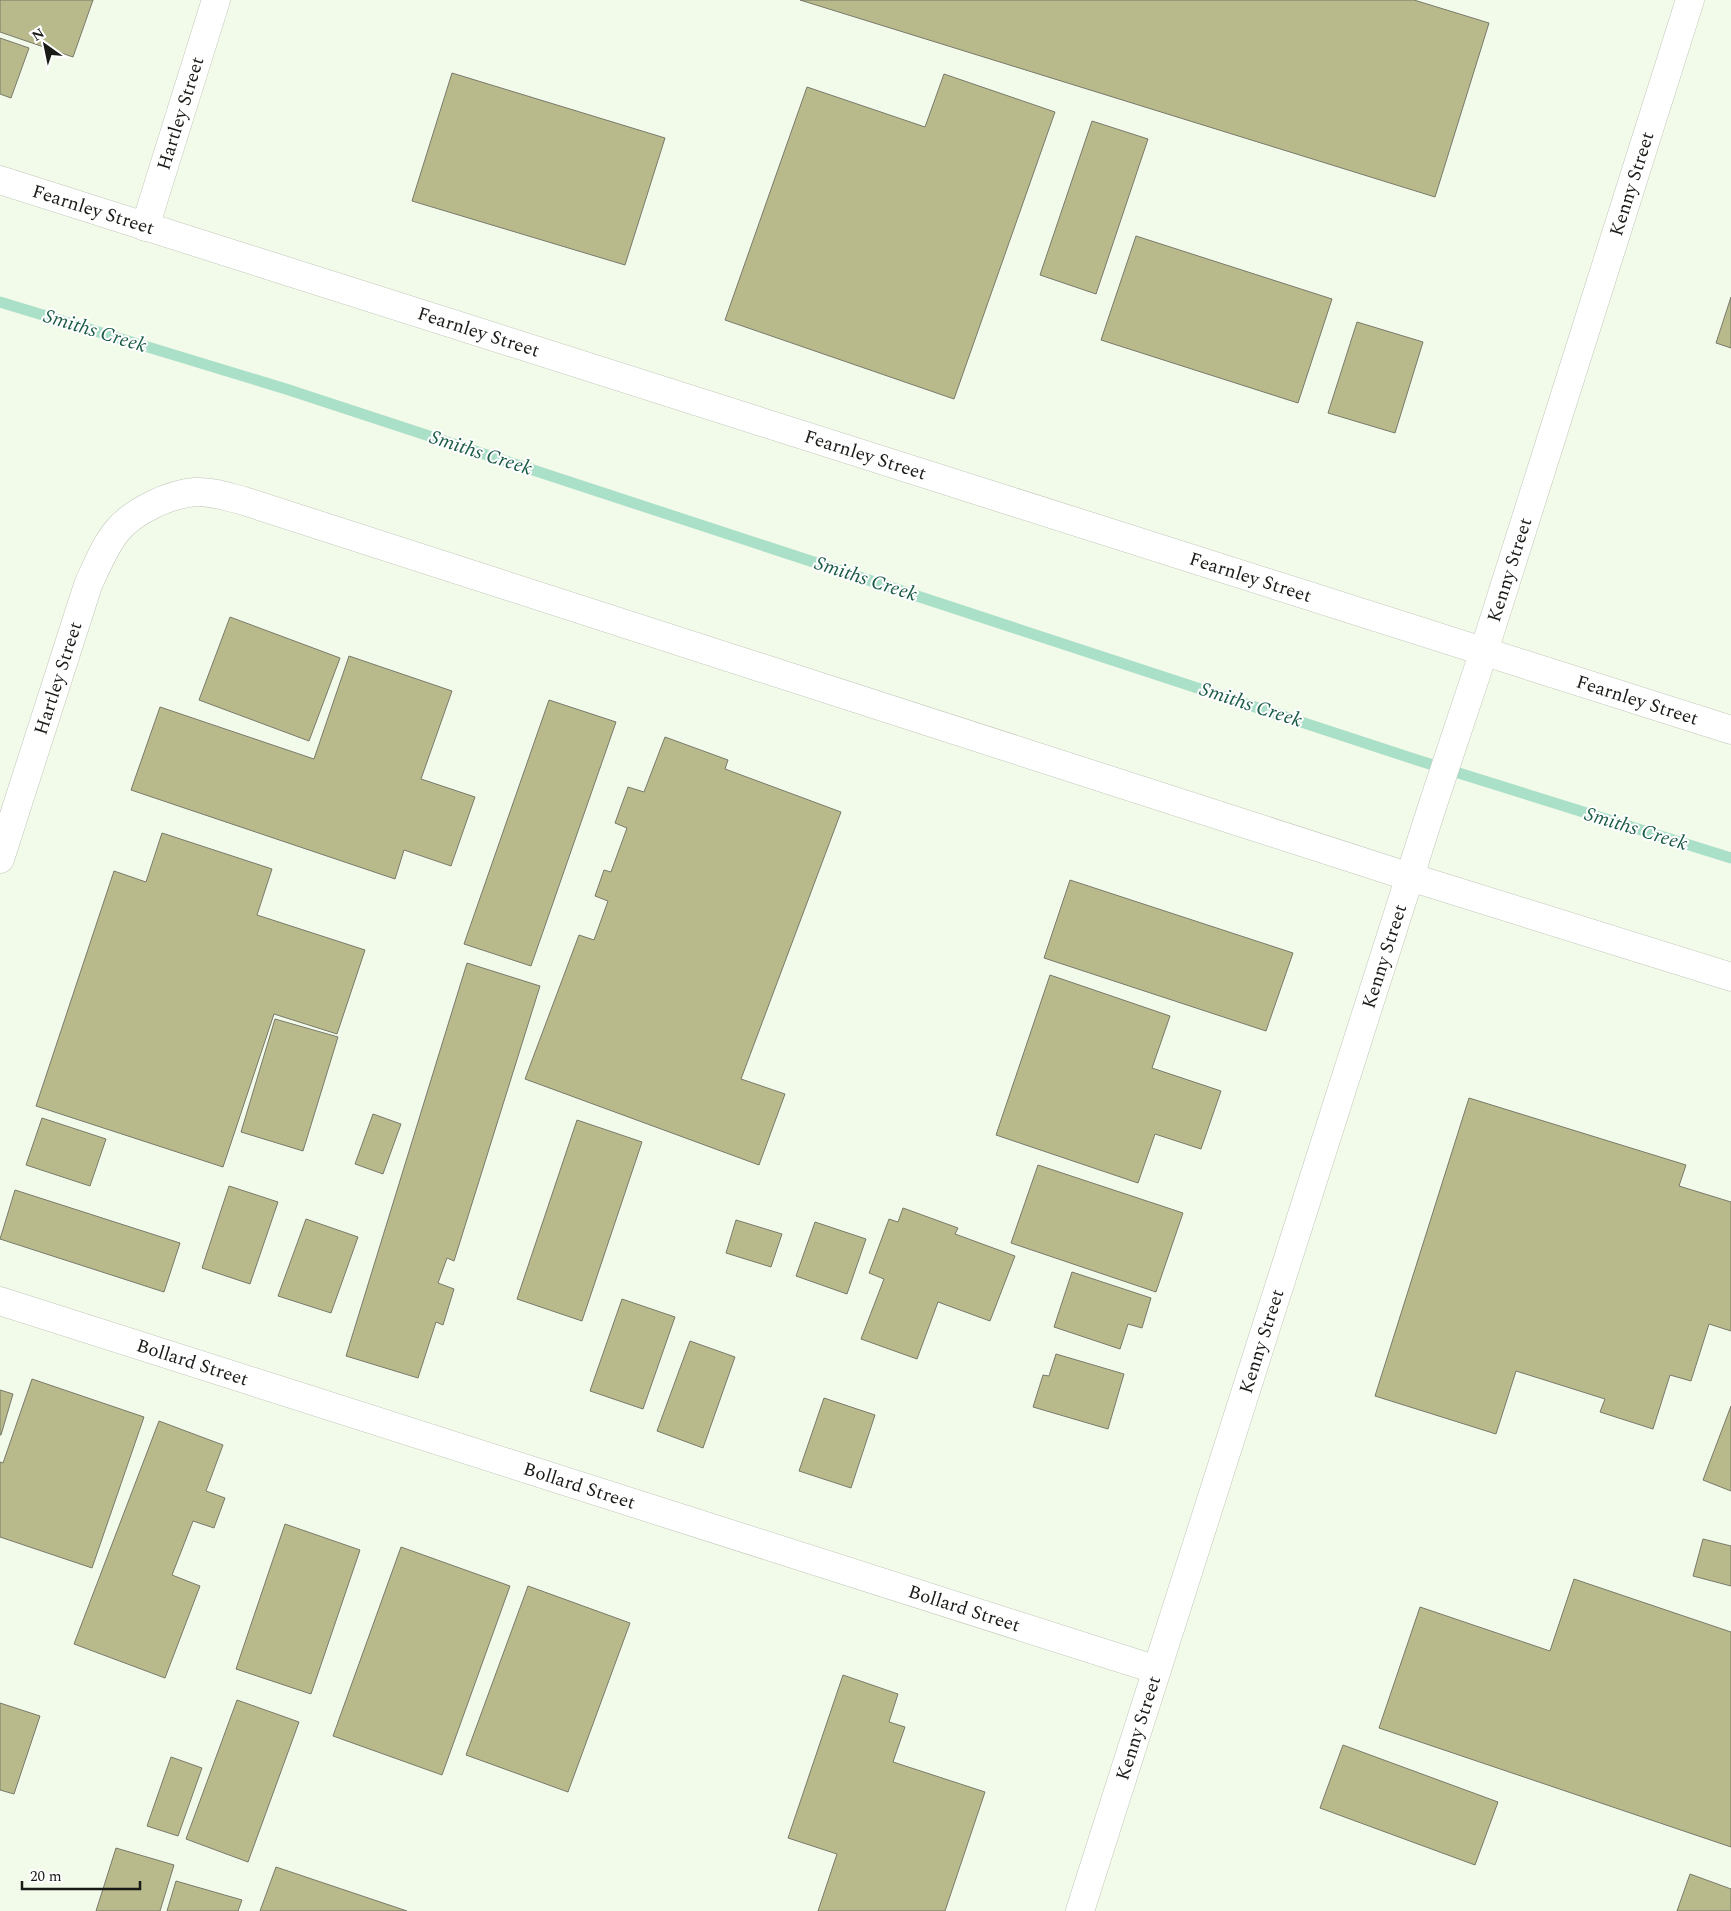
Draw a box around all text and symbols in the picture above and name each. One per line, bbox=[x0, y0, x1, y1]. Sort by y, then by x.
north arrow bbox=[20, 20, 70, 70]
text: N bbox=[28, 23, 49, 46]
street label: Hartley Street bbox=[149, 53, 212, 174]
street label: Kenny Street bbox=[1602, 128, 1662, 240]
street label: Fearnley Street bbox=[29, 177, 159, 243]
street label: Fearnley Street bbox=[414, 299, 544, 365]
water label: Smiths Creek bbox=[40, 301, 151, 361]
water label: Smiths Creek bbox=[426, 422, 537, 484]
street label: Fearnley Street bbox=[801, 422, 930, 488]
street label: Kenny Street bbox=[1479, 514, 1540, 626]
street label: Fearnley Street bbox=[1186, 544, 1316, 610]
water label: Smiths Creek bbox=[811, 548, 922, 610]
street label: Hartley Street bbox=[26, 617, 90, 738]
street label: Fearnley Street bbox=[1572, 667, 1702, 733]
water label: Smiths Creek bbox=[1196, 674, 1307, 736]
water label: Smiths Creek bbox=[1581, 799, 1692, 859]
street label: Kenny Street bbox=[1354, 900, 1415, 1012]
street label: Kenny Street bbox=[1231, 1285, 1292, 1397]
street label: Bollard Street bbox=[133, 1331, 253, 1394]
street label: Bollard Street bbox=[519, 1454, 639, 1517]
street label: Bollard Street bbox=[904, 1577, 1024, 1640]
street label: Kenny Street bbox=[1108, 1672, 1169, 1784]
scale bar bbox=[22, 1858, 140, 1890]
text: 20 m bbox=[30, 1865, 62, 1888]

